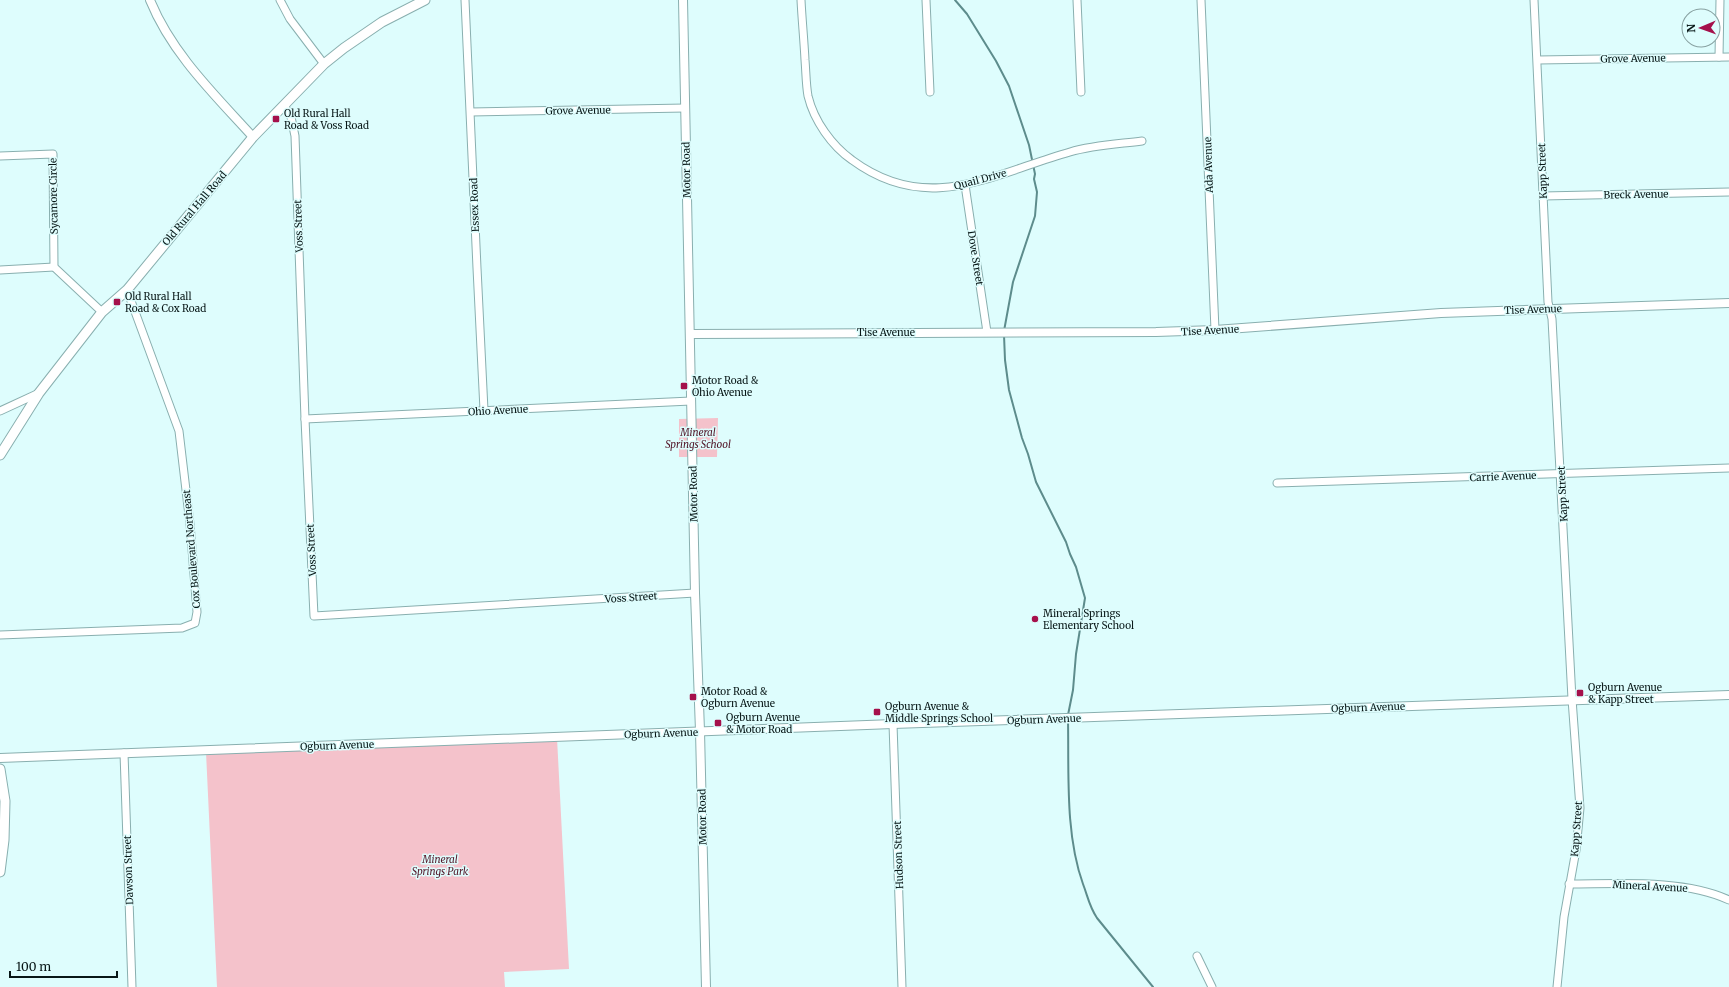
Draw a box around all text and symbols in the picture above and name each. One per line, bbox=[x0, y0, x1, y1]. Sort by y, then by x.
north arrow bbox=[1681, 8, 1721, 48]
text: N bbox=[1684, 23, 1698, 33]
street label: Grove Avenue bbox=[1600, 51, 1666, 66]
street label: Grove Avenue bbox=[545, 103, 611, 118]
place label: Old Rural Hall Road & Voss Road bbox=[284, 107, 369, 132]
marker: Old Rural Hall Road & Voss Road bbox=[271, 114, 281, 124]
street label: Ada Avenue bbox=[1201, 137, 1216, 194]
street label: Motor Road bbox=[680, 142, 693, 198]
street label: Kapp Street bbox=[1535, 143, 1550, 199]
street label: Sycamore Circle bbox=[46, 158, 61, 234]
street label: Quail Drive bbox=[952, 166, 1008, 193]
street label: Old Rural Hall Road bbox=[159, 168, 229, 248]
street label: Essex Road bbox=[467, 178, 482, 232]
street label: Breck Avenue bbox=[1603, 187, 1669, 202]
street label: Voss Street bbox=[291, 199, 306, 254]
street label: Dove Street bbox=[965, 230, 986, 287]
place label: Old Rural Hall Road & Cox Road bbox=[125, 290, 206, 315]
marker: Old Rural Hall Road & Cox Road bbox=[112, 297, 122, 307]
street label: Tise Avenue bbox=[1504, 302, 1562, 317]
street label: Tise Avenue bbox=[1181, 322, 1239, 339]
street label: Tise Avenue bbox=[857, 326, 915, 339]
place label: Motor Road & Ohio Avenue bbox=[692, 374, 759, 399]
marker: Motor Road & Ohio Avenue bbox=[679, 381, 689, 391]
street label: Ohio Avenue bbox=[468, 402, 528, 419]
park label: Mineral Springs School bbox=[665, 426, 731, 451]
street label: Motor Road bbox=[687, 466, 700, 522]
street label: Kapp Street bbox=[1555, 466, 1570, 522]
street label: Carrie Avenue bbox=[1469, 469, 1537, 484]
street label: Cox Boulevard Northeast bbox=[180, 489, 203, 609]
street label: Voss Street bbox=[304, 523, 319, 578]
street label: Voss Street bbox=[603, 589, 658, 606]
place label: Mineral Springs Elementary School bbox=[1043, 607, 1134, 632]
marker: Mineral Springs Elementary School bbox=[1030, 614, 1040, 624]
place label: Ogburn Avenue & Kapp Street bbox=[1588, 681, 1662, 706]
place label: Motor Road & Ogburn Avenue bbox=[701, 685, 775, 710]
marker: Ogburn Avenue & Kapp Street bbox=[1575, 688, 1585, 698]
marker: Motor Road & Ogburn Avenue bbox=[688, 692, 698, 702]
place label: Ogburn Avenue & Middle Springs School bbox=[885, 700, 993, 725]
street label: Ogburn Avenue bbox=[1331, 700, 1405, 715]
marker: Ogburn Avenue & Middle Springs School bbox=[872, 707, 882, 717]
place label: Ogburn Avenue & Motor Road bbox=[726, 711, 800, 736]
street label: Ogburn Avenue bbox=[1007, 712, 1081, 727]
marker: Ogburn Avenue & Motor Road bbox=[713, 718, 723, 728]
street label: Ogburn Avenue bbox=[624, 726, 698, 741]
street label: Ogburn Avenue bbox=[300, 738, 374, 753]
street label: Motor Road bbox=[696, 789, 709, 845]
street label: Kapp Street bbox=[1568, 801, 1585, 857]
street label: Hudson Street bbox=[891, 820, 906, 889]
street label: Dawson Street bbox=[121, 835, 136, 905]
park label: Mineral Springs Park bbox=[412, 853, 469, 878]
street label: Mineral Avenue bbox=[1612, 878, 1688, 895]
scale bar bbox=[10, 953, 117, 979]
text: 100 m bbox=[16, 959, 51, 974]

